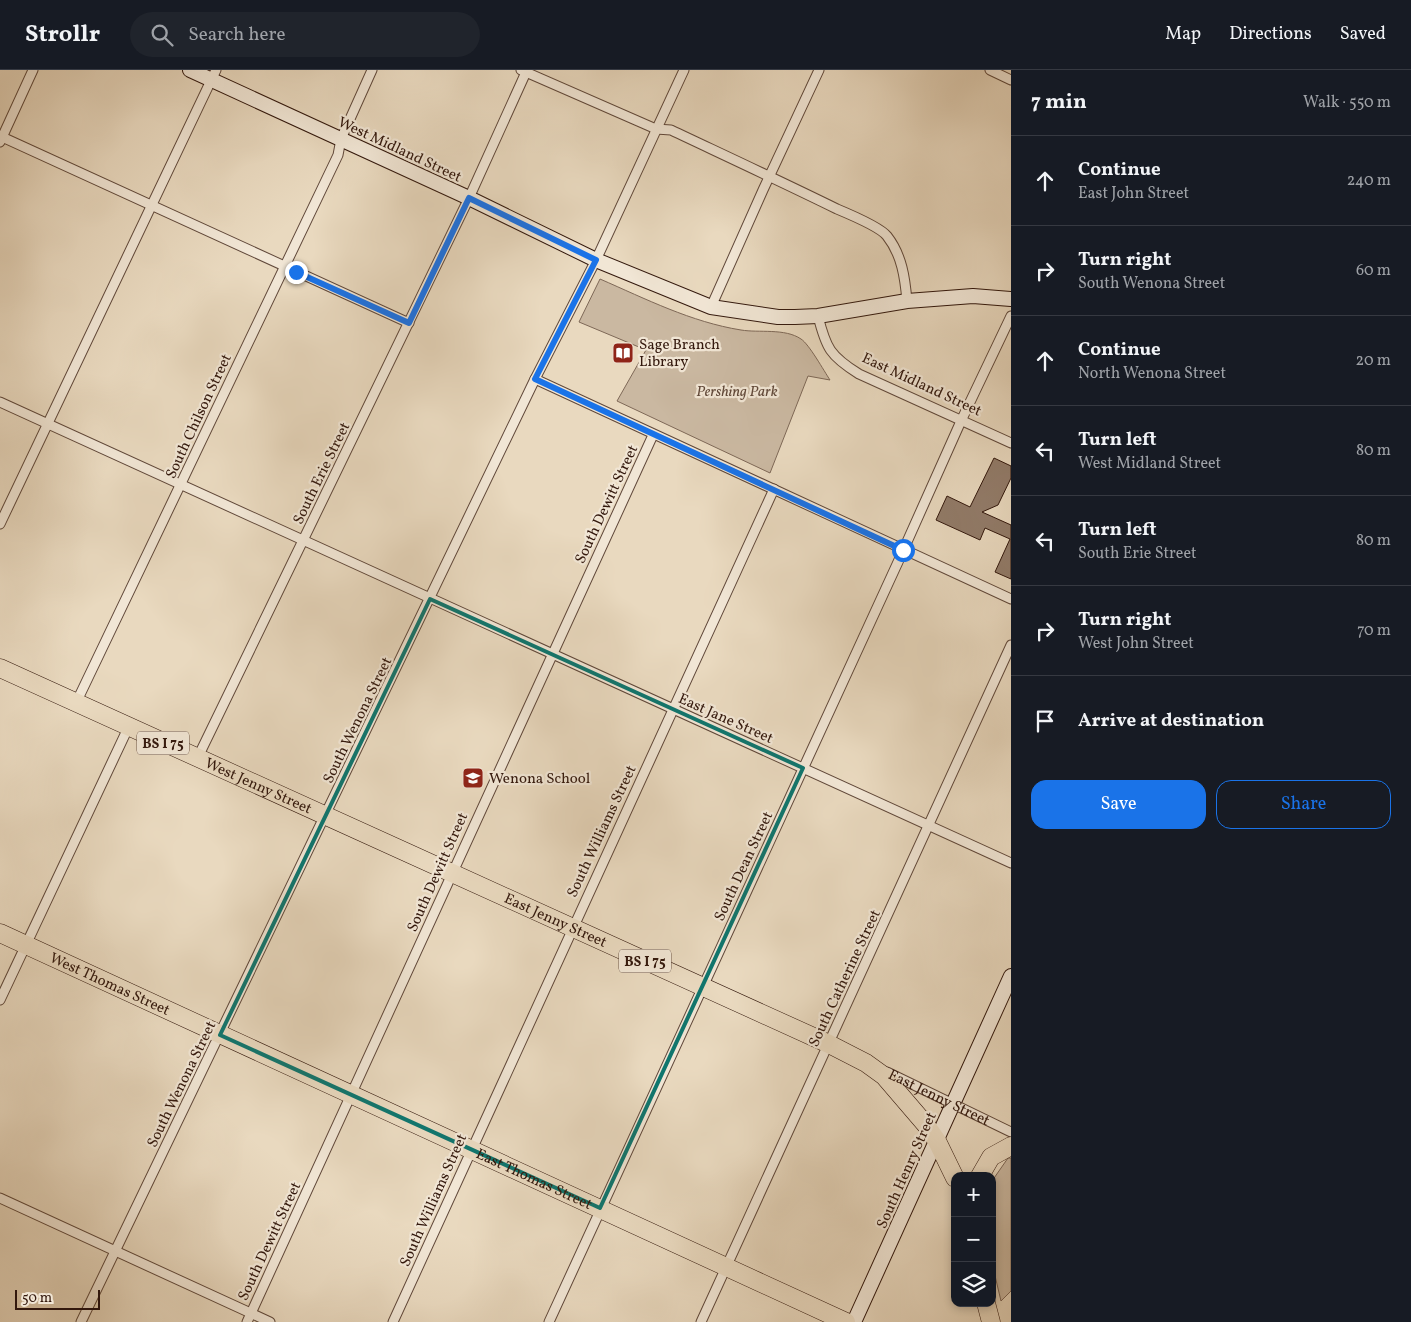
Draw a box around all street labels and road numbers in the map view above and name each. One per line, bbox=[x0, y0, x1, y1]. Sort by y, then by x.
street label: West Midland Street bbox=[334, 112, 465, 188]
street label: East Midland Street bbox=[858, 348, 985, 422]
street label: South Chilson Street bbox=[161, 351, 237, 482]
street label: South Erie Street bbox=[289, 419, 356, 528]
street label: South Dewitt Street bbox=[571, 442, 644, 567]
street label: South Wenona Street bbox=[319, 654, 398, 787]
street label: East Jane Street bbox=[675, 689, 776, 750]
road number: BS I 75 bbox=[137, 731, 189, 754]
street label: West Jenny Street bbox=[201, 754, 315, 820]
street label: South Williams Street bbox=[563, 762, 642, 901]
street label: South Dean Street bbox=[710, 808, 779, 925]
street label: South Dewitt Street bbox=[403, 810, 474, 936]
street label: East Jenny Street bbox=[500, 889, 610, 954]
street label: South Catherine Street bbox=[804, 906, 886, 1051]
street label: West Thomas Street bbox=[46, 948, 173, 1022]
road number: BS I 75 bbox=[619, 949, 671, 972]
street label: South Wenona Street bbox=[143, 1018, 222, 1151]
street label: East Jenny Street bbox=[884, 1065, 993, 1132]
street label: South Henry Street bbox=[872, 1109, 942, 1232]
street label: South Williams Street bbox=[396, 1131, 473, 1270]
street label: East Thomas Street bbox=[472, 1144, 595, 1216]
street label: South Dewitt Street bbox=[234, 1179, 307, 1304]

